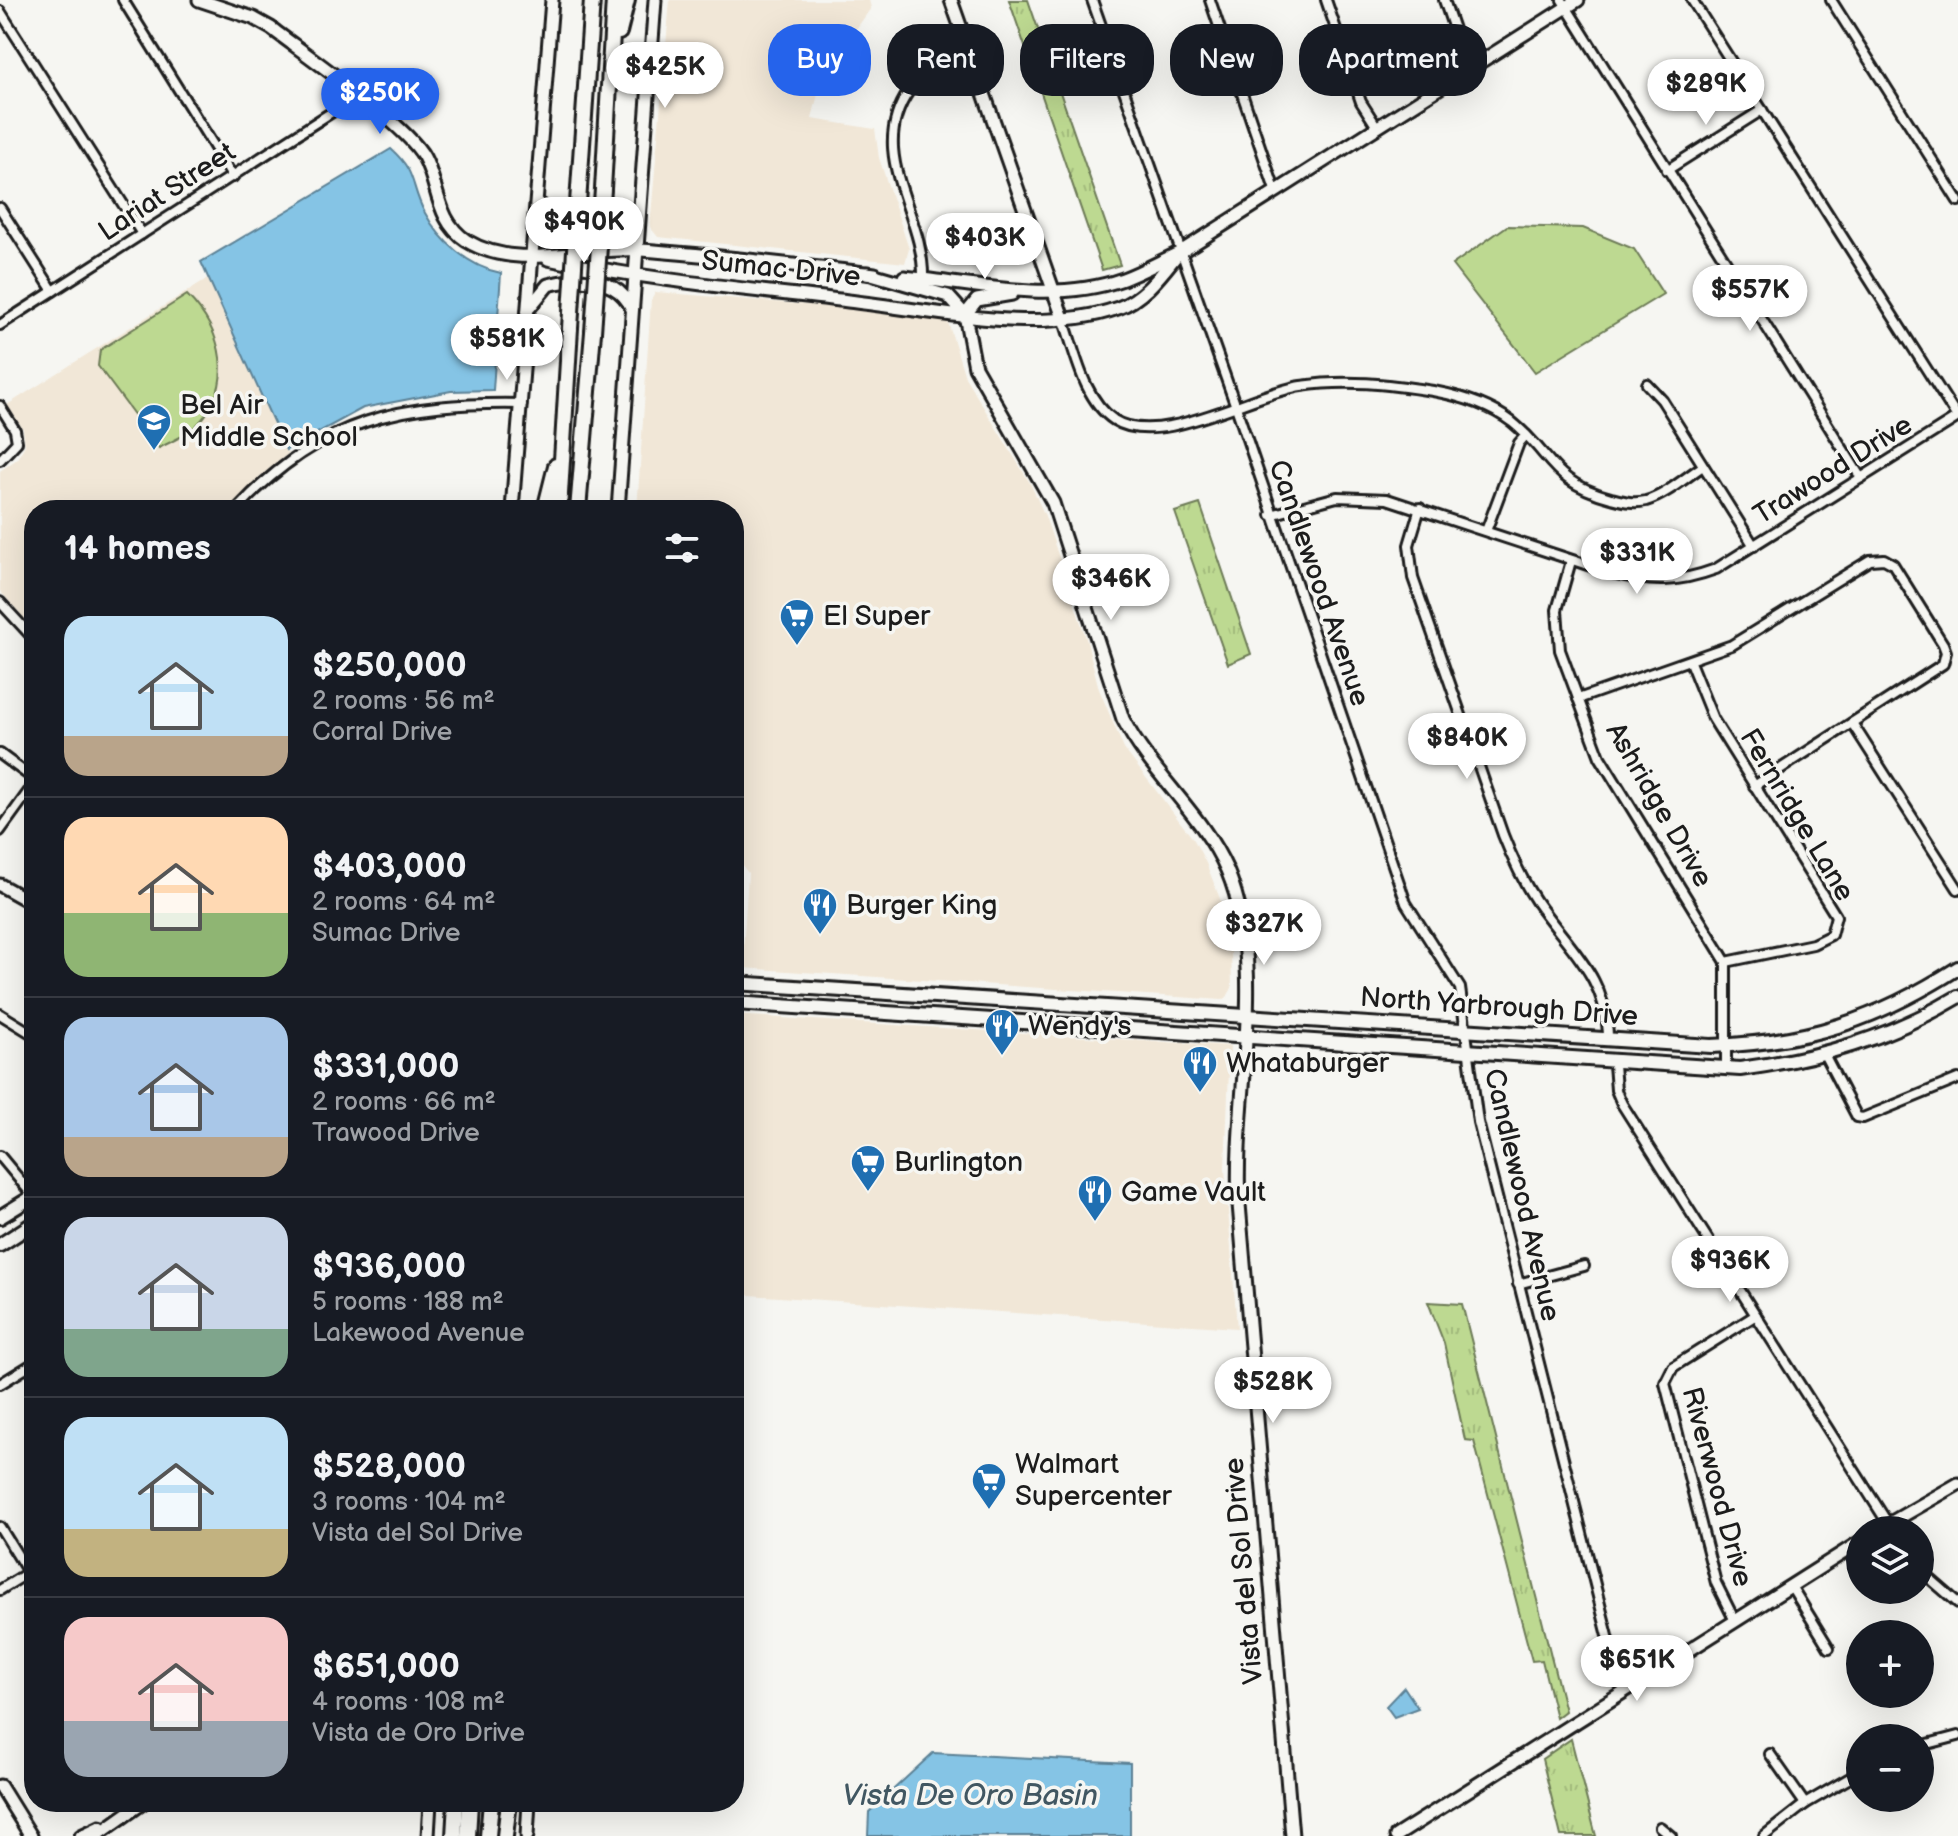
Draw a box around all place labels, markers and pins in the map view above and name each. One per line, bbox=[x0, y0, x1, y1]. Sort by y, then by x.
pin: $425K bbox=[609, 42, 721, 110]
pin: $289K bbox=[1650, 59, 1762, 127]
pin: $250K bbox=[324, 68, 436, 136]
pin: $490K bbox=[528, 197, 640, 265]
pin: $403K bbox=[929, 213, 1041, 281]
pin: $557K bbox=[1694, 265, 1806, 333]
pin: $581K bbox=[451, 314, 563, 382]
place label: Bel Air Middle School bbox=[180, 389, 358, 454]
school or university icon: Bel Air Middle School bbox=[135, 402, 173, 452]
pin: $331K bbox=[1581, 528, 1693, 596]
pin: $346K bbox=[1055, 554, 1167, 622]
supermarket icon: El Super bbox=[778, 597, 816, 647]
place label: El Super bbox=[823, 600, 931, 633]
pin: $840K bbox=[1411, 713, 1523, 781]
restaurant icon: Burger King bbox=[801, 886, 839, 936]
place label: Burger King bbox=[846, 889, 997, 922]
pin: $327K bbox=[1208, 899, 1320, 967]
restaurant icon: Wendy's bbox=[983, 1007, 1021, 1057]
place label: Wendy's bbox=[1028, 1010, 1131, 1043]
restaurant icon: Whataburger bbox=[1181, 1044, 1219, 1094]
place label: Whataburger bbox=[1226, 1047, 1390, 1080]
supermarket icon: Burlington bbox=[849, 1143, 887, 1193]
place label: Burlington bbox=[894, 1146, 1023, 1179]
restaurant icon: Game Vault bbox=[1076, 1173, 1114, 1223]
place label: Game Vault bbox=[1121, 1176, 1266, 1209]
pin: $936K bbox=[1674, 1236, 1786, 1304]
pin: $528K bbox=[1217, 1357, 1329, 1425]
place label: Walmart Supercenter bbox=[1015, 1448, 1173, 1513]
supermarket icon: Walmart Supercenter bbox=[970, 1461, 1008, 1511]
pin: $651K bbox=[1581, 1635, 1693, 1703]

